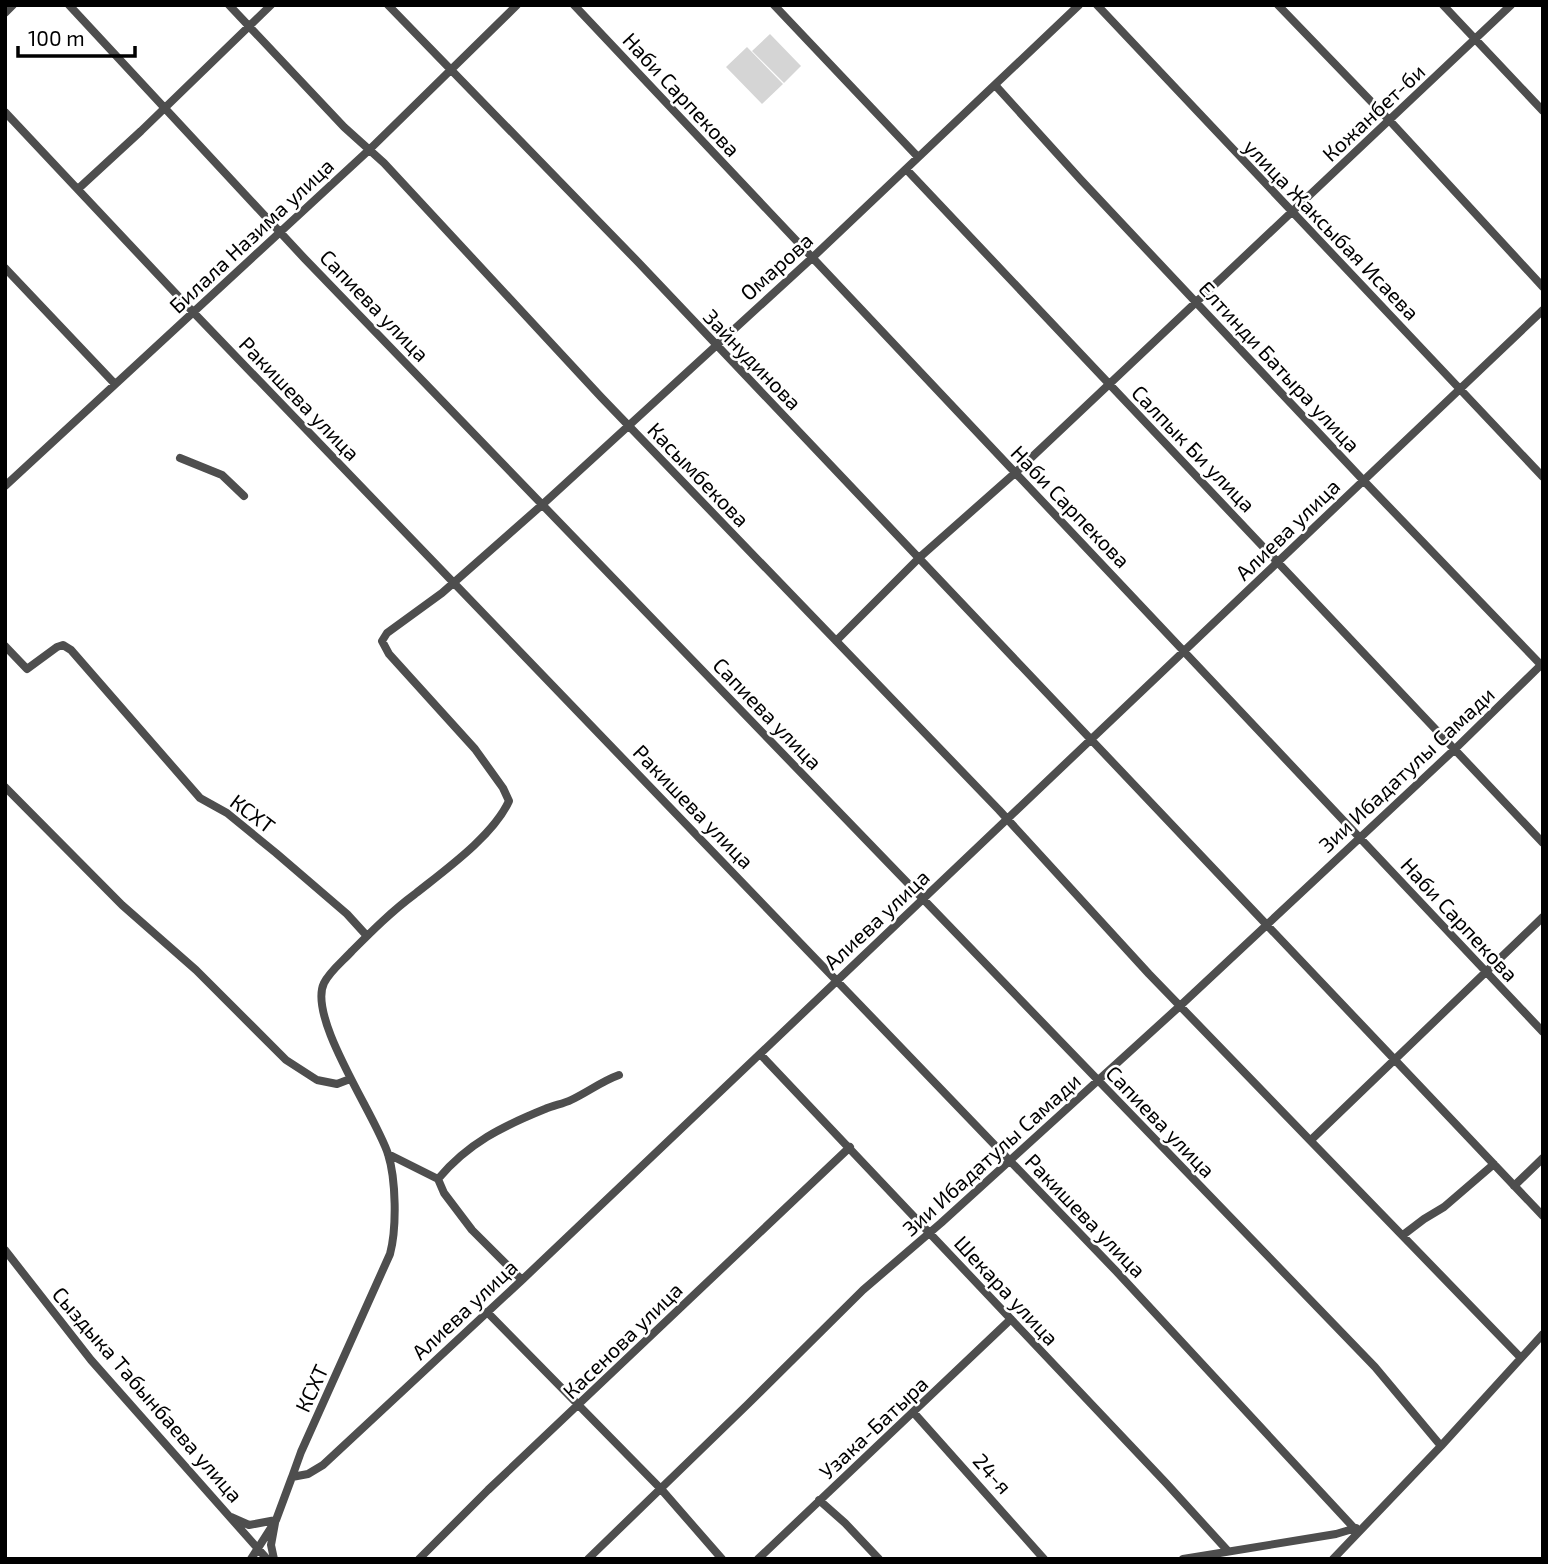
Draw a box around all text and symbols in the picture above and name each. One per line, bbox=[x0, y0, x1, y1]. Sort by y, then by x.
scale bar bbox=[18, 14, 135, 58]
text: 100 m bbox=[28, 25, 85, 50]
street label: Наби Сарпекова bbox=[618, 27, 746, 161]
street label: Кожанбет-би bbox=[1317, 58, 1429, 166]
street label: улица Жаксыбая Исаева bbox=[1238, 134, 1425, 325]
street label: Билала Назима улица bbox=[164, 152, 339, 318]
street label: Омарова bbox=[735, 227, 817, 305]
street label: Сапиева улица bbox=[315, 244, 435, 367]
street label: Елтинди Батыра улица bbox=[1194, 275, 1366, 457]
street label: Зайнудинова bbox=[698, 304, 807, 415]
street label: Ракишева улица bbox=[234, 331, 365, 466]
street label: Салпык Би улица bbox=[1126, 379, 1261, 517]
street label: Касымбекова bbox=[643, 417, 755, 531]
street label: Наби Сарпекова bbox=[1006, 440, 1136, 572]
street label: Алиева улица bbox=[1230, 473, 1345, 586]
street label: Сапиева улица bbox=[708, 652, 828, 775]
street label: Зии Ибадатулы Самади bbox=[1313, 681, 1500, 858]
street label: Ракишева улица bbox=[628, 739, 759, 874]
street label: КСХТ bbox=[226, 788, 280, 838]
street label: Наби Сарпекова bbox=[1396, 852, 1524, 986]
street label: Алиева улица bbox=[818, 864, 935, 975]
street label: Сапиева улица bbox=[1101, 1060, 1221, 1183]
street label: Зии Ибадатулы Самади bbox=[897, 1067, 1086, 1241]
street label: Ракишева улица bbox=[1020, 1148, 1151, 1283]
street label: Шекара улица bbox=[949, 1230, 1064, 1351]
street label: Алиева улица bbox=[406, 1254, 523, 1365]
street label: Касенова улица bbox=[557, 1277, 688, 1404]
street label: Сыздыка Табынбаева улица bbox=[47, 1281, 248, 1507]
street label: КСХТ bbox=[289, 1360, 333, 1416]
street label: Узака-Батыра bbox=[814, 1370, 932, 1484]
street label: 24-я bbox=[968, 1448, 1018, 1498]

